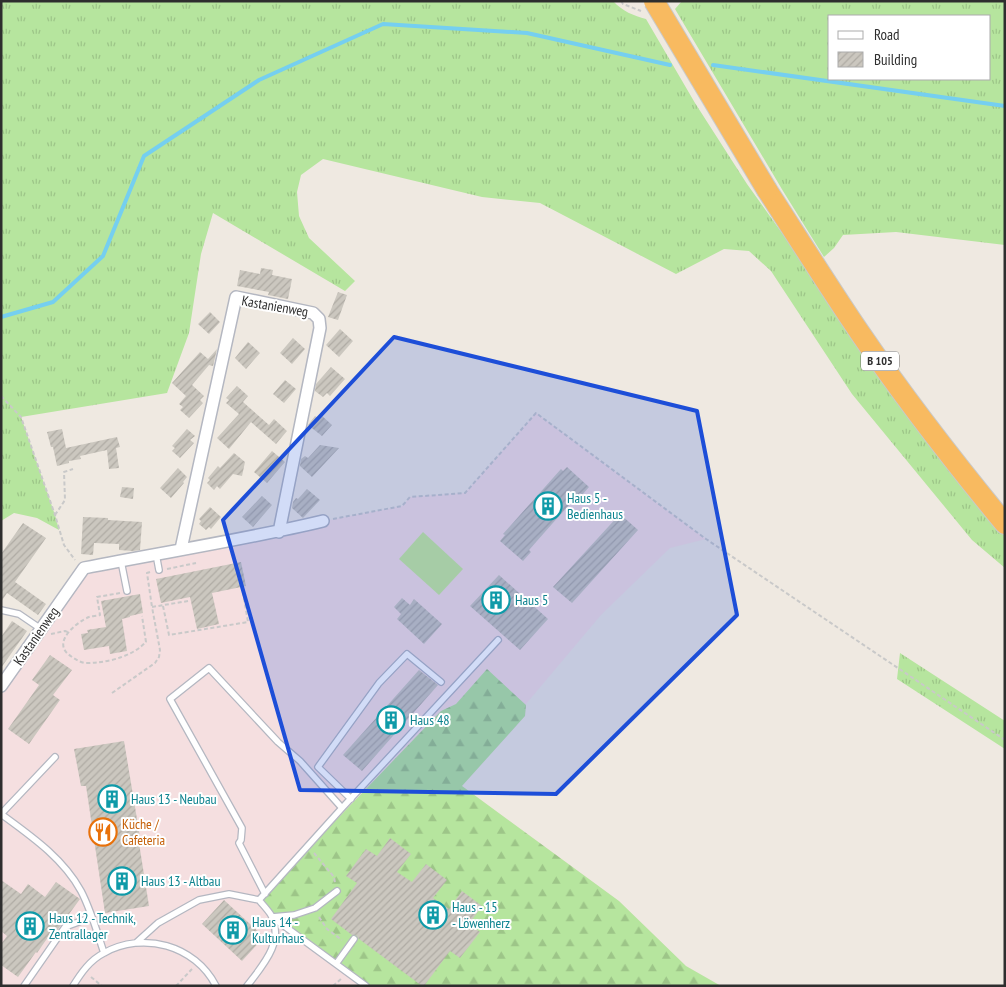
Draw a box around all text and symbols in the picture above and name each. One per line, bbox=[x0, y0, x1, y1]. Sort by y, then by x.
legend bbox=[828, 15, 991, 80]
text: Road bbox=[874, 25, 900, 44]
text: Building bbox=[874, 50, 917, 69]
street label: Kastanienweg bbox=[240, 291, 310, 321]
road number: B 105 bbox=[861, 352, 899, 371]
place label: Haus 5 - Bedienhaus bbox=[567, 489, 623, 523]
building icon: Haus 5 - Bedienhaus bbox=[533, 491, 563, 521]
building icon: Haus 5 bbox=[481, 585, 511, 615]
place label: Haus 5 bbox=[515, 591, 548, 609]
street label: Kastanienweg bbox=[9, 603, 63, 669]
building icon: Haus 48 bbox=[376, 705, 406, 735]
place label: Haus 48 bbox=[410, 711, 449, 729]
building icon: Haus 13 - Neubau bbox=[97, 784, 127, 814]
place label: Haus 13 - Neubau bbox=[131, 790, 217, 808]
place label: Küche / Cafeteria bbox=[122, 815, 165, 849]
restaurant icon: Küche / Cafeteria bbox=[88, 817, 118, 847]
building icon: Haus 13 - Altbau bbox=[107, 866, 137, 896]
place label: Haus 13 - Altbau bbox=[141, 872, 221, 890]
place label: Haus - 15 - Löwenherz bbox=[452, 898, 510, 932]
building icon: Haus - 15 - Löwenherz bbox=[418, 900, 448, 930]
place label: Haus 12 - Technik, Zentrallager bbox=[49, 909, 136, 943]
building icon: Haus 12 - Technik, Zentrallager bbox=[15, 911, 45, 941]
place label: Haus 14 - Kulturhaus bbox=[252, 913, 305, 947]
building icon: Haus 14 - Kulturhaus bbox=[218, 915, 248, 945]

